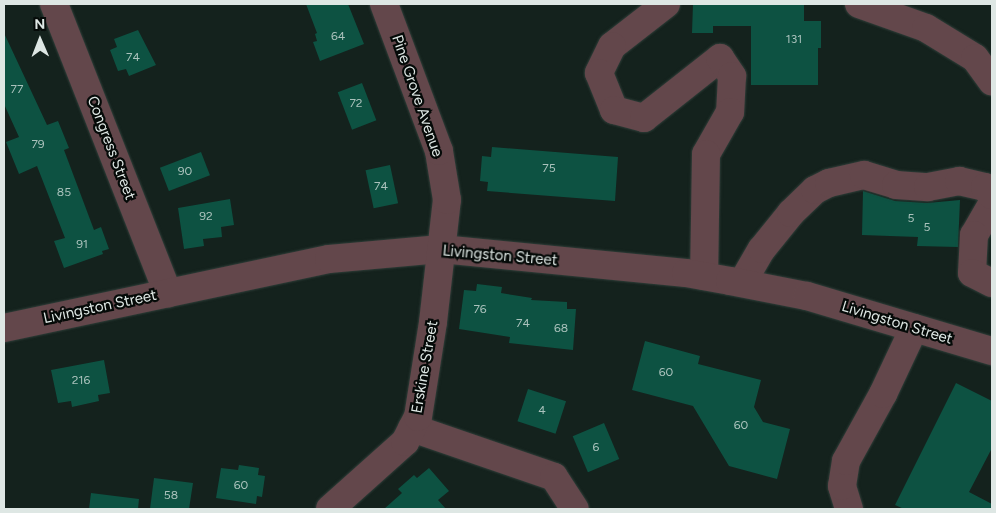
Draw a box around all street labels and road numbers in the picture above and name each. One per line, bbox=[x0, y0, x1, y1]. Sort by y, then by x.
street label: Pine Grove Avenue bbox=[388, 33, 446, 159]
street label: Congress Street bbox=[83, 94, 139, 202]
street label: Livingston Street bbox=[442, 242, 558, 270]
street label: Livingston Street bbox=[42, 286, 158, 328]
street label: Livingston Street bbox=[839, 298, 955, 348]
street label: Erskine Street bbox=[408, 319, 442, 415]

